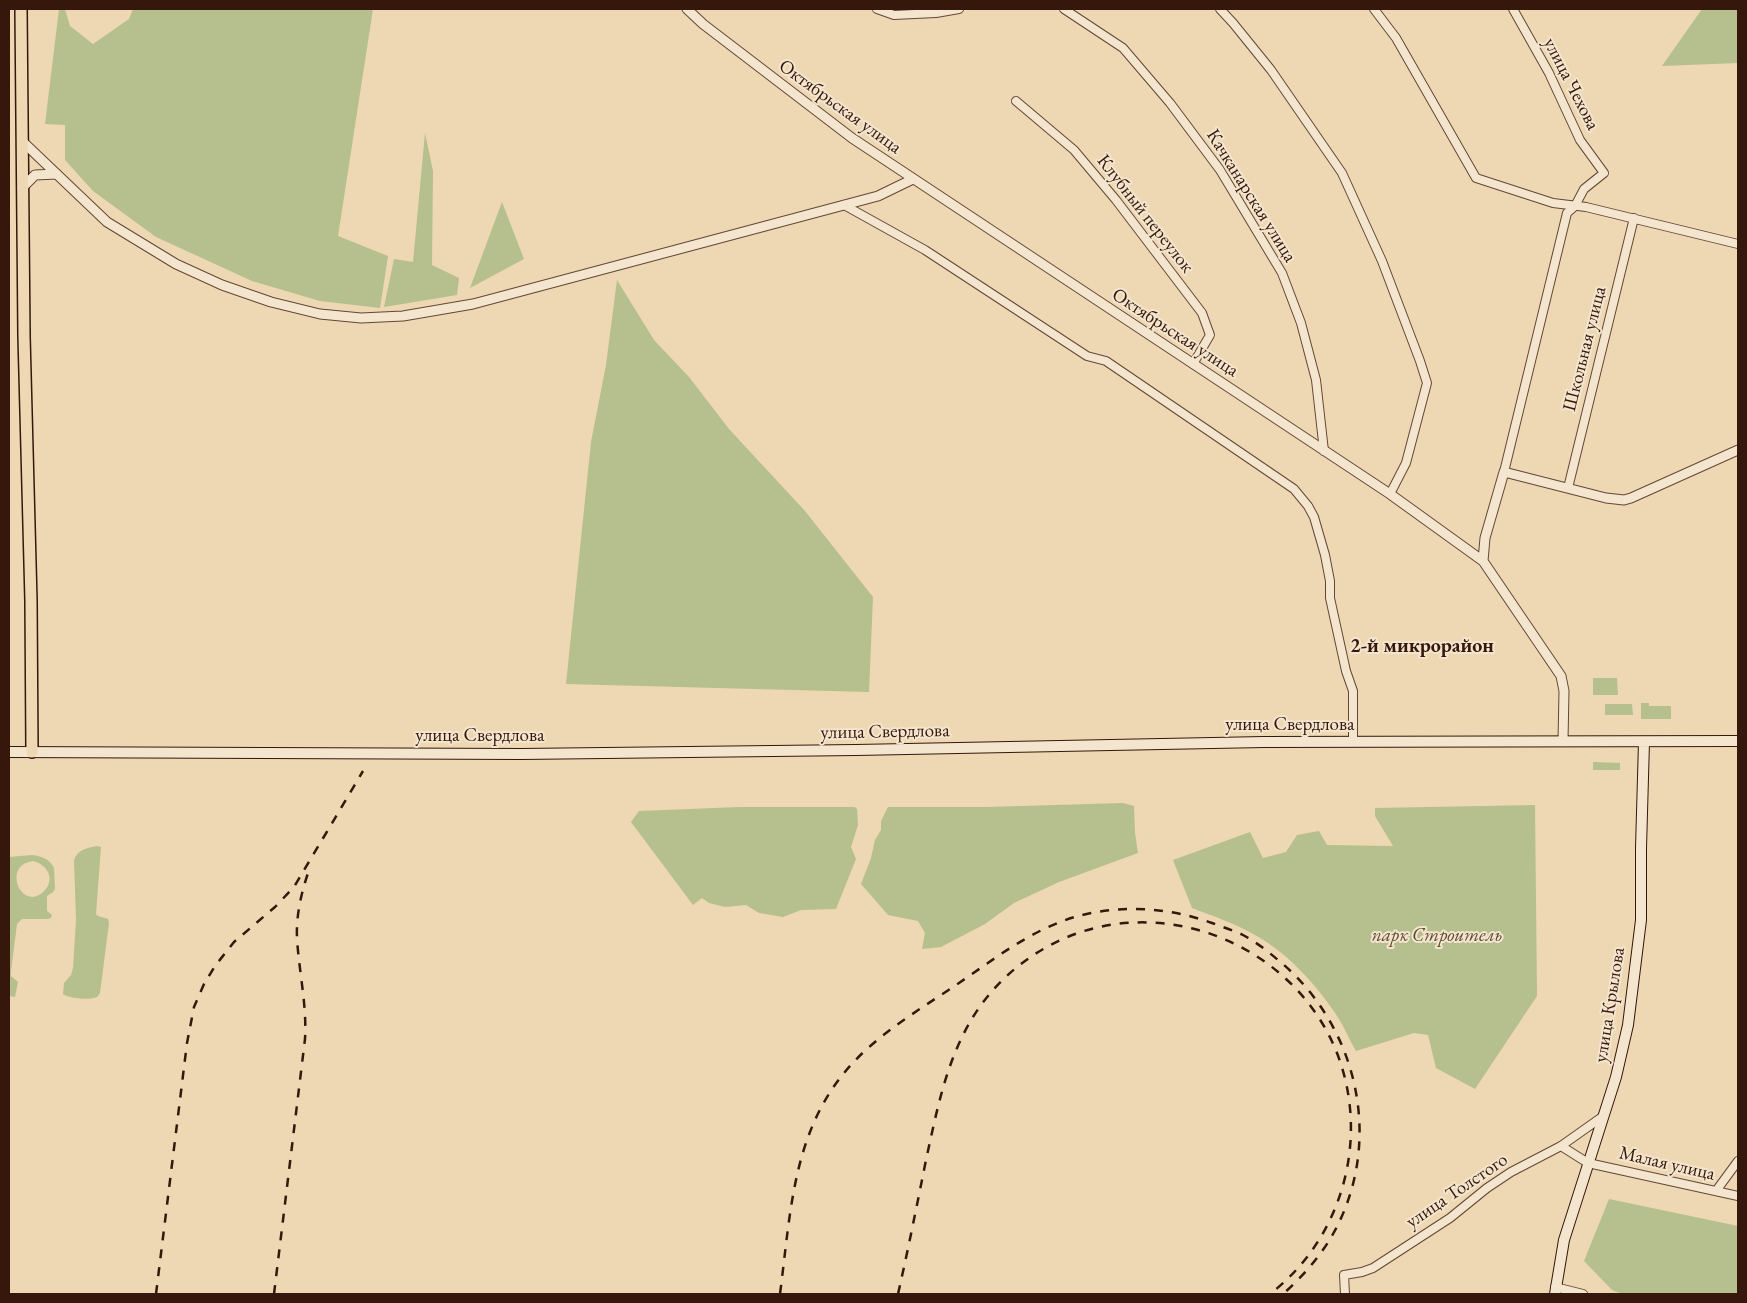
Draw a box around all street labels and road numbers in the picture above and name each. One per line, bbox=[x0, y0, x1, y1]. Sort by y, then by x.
street label: улица Чехова bbox=[1538, 34, 1604, 134]
street label: Октябрьская улица bbox=[774, 55, 906, 159]
street label: Качканарская улица bbox=[1201, 125, 1301, 267]
street label: Клубный переулок bbox=[1092, 150, 1198, 278]
street label: Октябрьская улица bbox=[1107, 284, 1243, 382]
street label: Школьная улица bbox=[1558, 284, 1612, 414]
street label: улица Свердлова bbox=[1225, 714, 1355, 736]
street label: улица Свердлова bbox=[820, 719, 950, 745]
street label: улица Свердлова bbox=[415, 725, 545, 747]
street label: улица Крылова bbox=[1590, 946, 1630, 1064]
street label: Малая улица bbox=[1617, 1142, 1717, 1186]
street label: улица Толстого bbox=[1402, 1149, 1512, 1233]

